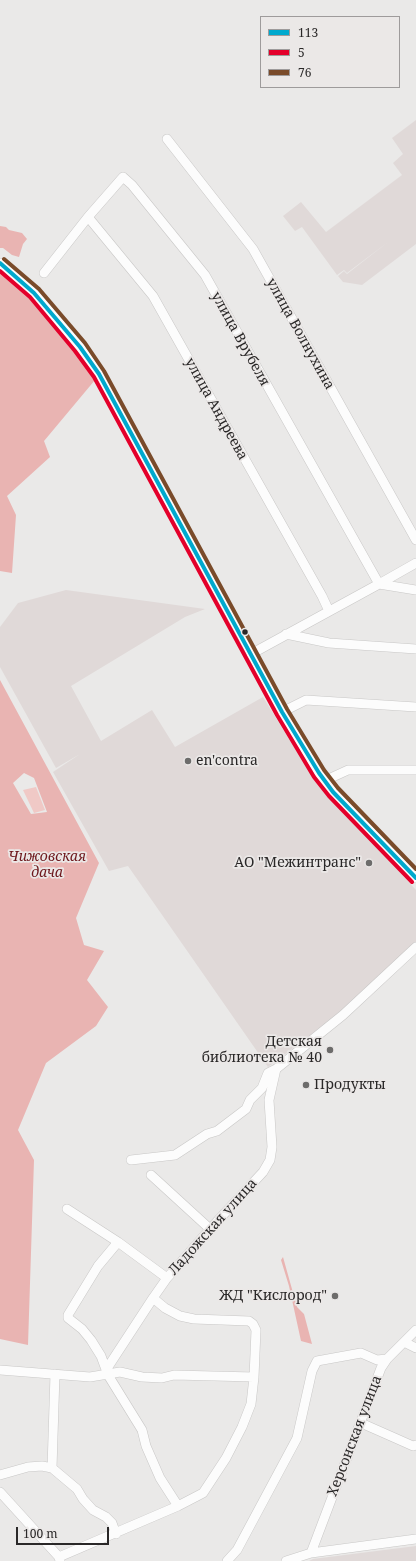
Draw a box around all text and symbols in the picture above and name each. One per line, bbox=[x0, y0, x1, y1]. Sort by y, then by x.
legend bbox=[260, 16, 400, 88]
text: 113 bbox=[298, 24, 318, 41]
text: 5 bbox=[298, 44, 305, 61]
text: 76 bbox=[298, 64, 311, 81]
street label: улица Волнухина bbox=[262, 275, 338, 393]
street label: улица Врубеля bbox=[207, 289, 273, 389]
street label: улица Андреева bbox=[181, 355, 251, 463]
unlabelled marker bbox=[240, 627, 250, 637]
place label: en'contra bbox=[196, 753, 258, 769]
marker: en'contra bbox=[183, 756, 193, 766]
park label: Чижовская дача bbox=[8, 849, 86, 882]
place label: АО "Межинтранс" bbox=[234, 855, 361, 871]
marker: АО "Межинтранс" bbox=[364, 858, 374, 868]
place label: Детская библиотека № 40 bbox=[202, 1034, 322, 1066]
marker: Детская библиотека № 40 bbox=[325, 1045, 335, 1055]
place label: Продукты bbox=[314, 1077, 386, 1093]
marker: Продукты bbox=[301, 1080, 311, 1090]
street label: Ладожская улица bbox=[165, 1175, 261, 1279]
place label: ЖД "Кислород" bbox=[219, 1288, 327, 1304]
marker: ЖД "Кислород" bbox=[330, 1291, 340, 1301]
street label: Херсонская улица bbox=[324, 1373, 386, 1499]
scale bar bbox=[18, 1519, 111, 1545]
text: 100 m bbox=[23, 1525, 58, 1542]

